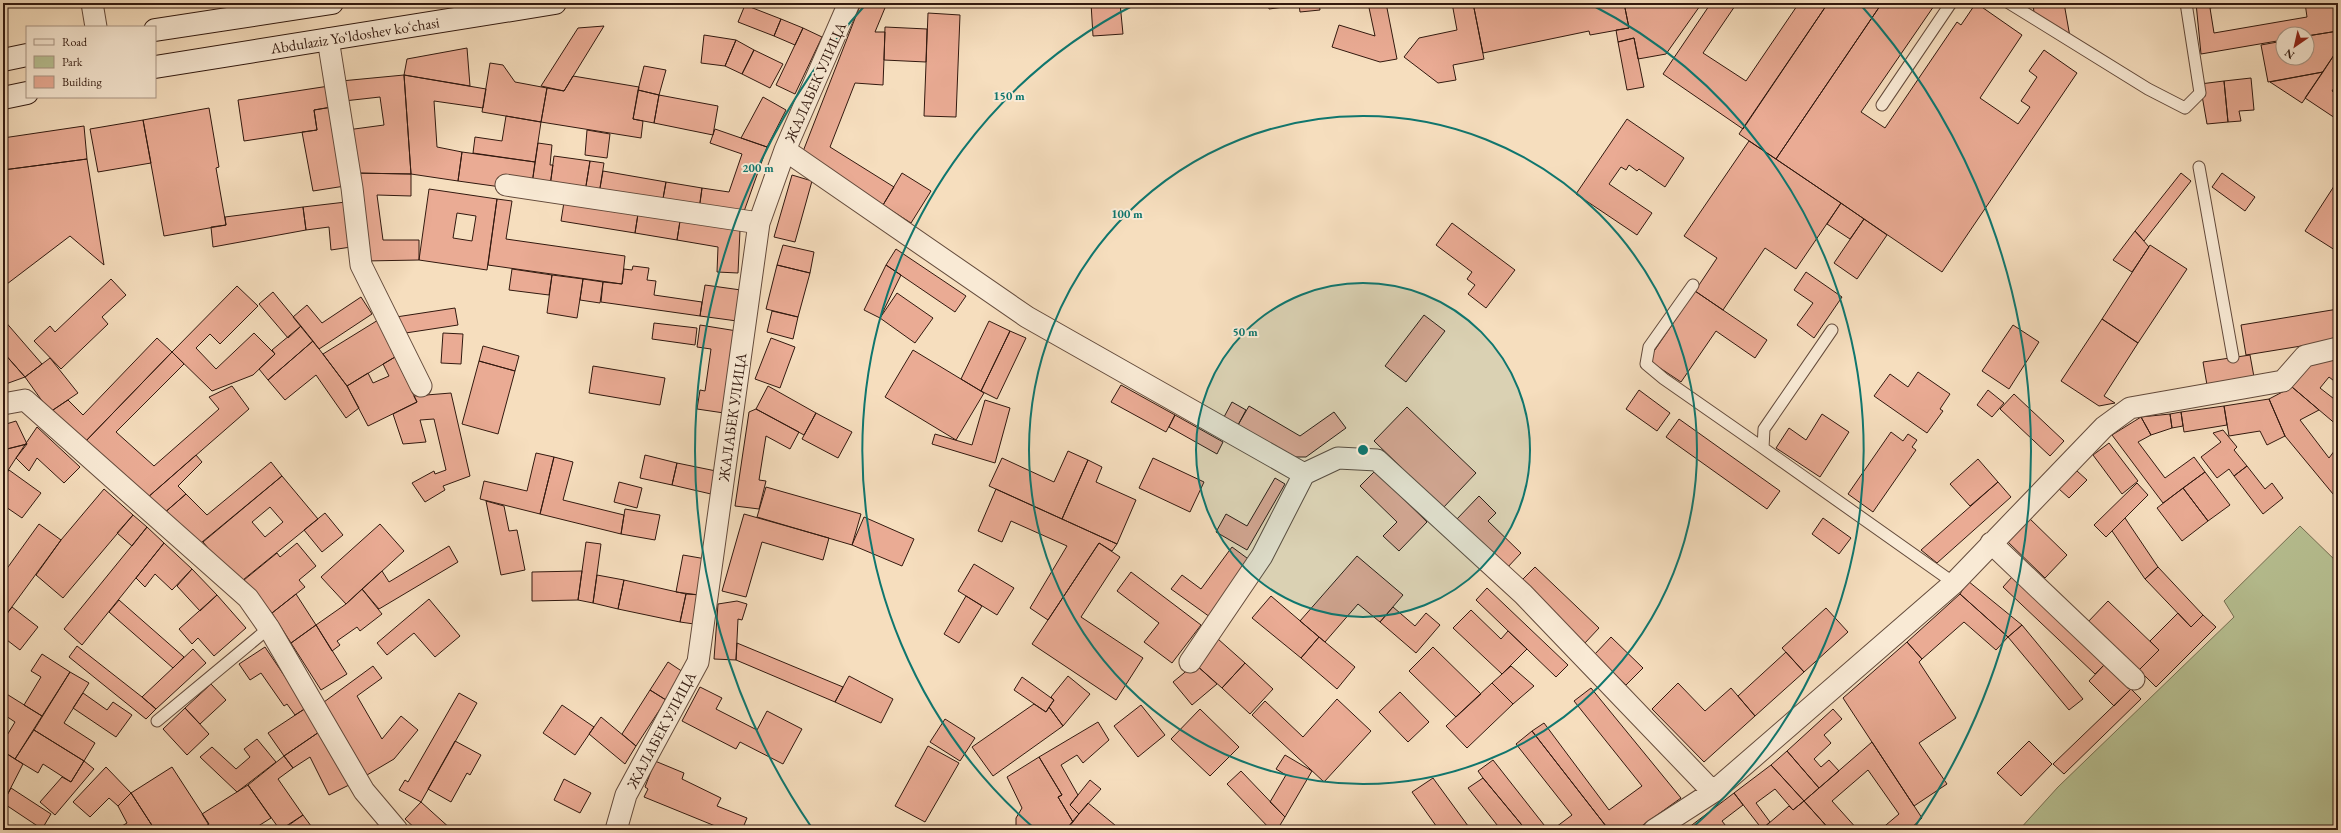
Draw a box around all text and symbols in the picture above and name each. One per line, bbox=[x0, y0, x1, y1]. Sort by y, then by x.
street label: Abdulaziz Yoʻldoshev koʻchasi bbox=[268, 12, 441, 58]
street label: ЖАЛАБЕК УЛИЦА bbox=[780, 18, 850, 146]
legend bbox=[26, 26, 156, 98]
north arrow bbox=[2275, 26, 2315, 66]
text: Road bbox=[62, 34, 88, 50]
text: N bbox=[2282, 46, 2297, 63]
text: Park bbox=[62, 54, 83, 70]
text: Building bbox=[62, 74, 103, 90]
text: 150 m bbox=[993, 88, 1025, 104]
text: 200 m bbox=[742, 160, 774, 176]
text: 100 m bbox=[1111, 206, 1143, 222]
text: 50 m bbox=[1232, 324, 1258, 340]
street label: ЖАЛАБЕК УЛИЦА bbox=[713, 351, 751, 483]
centre of rings bbox=[1356, 443, 1370, 457]
street label: ЖАЛАБЕК УЛИЦА bbox=[622, 668, 700, 793]

